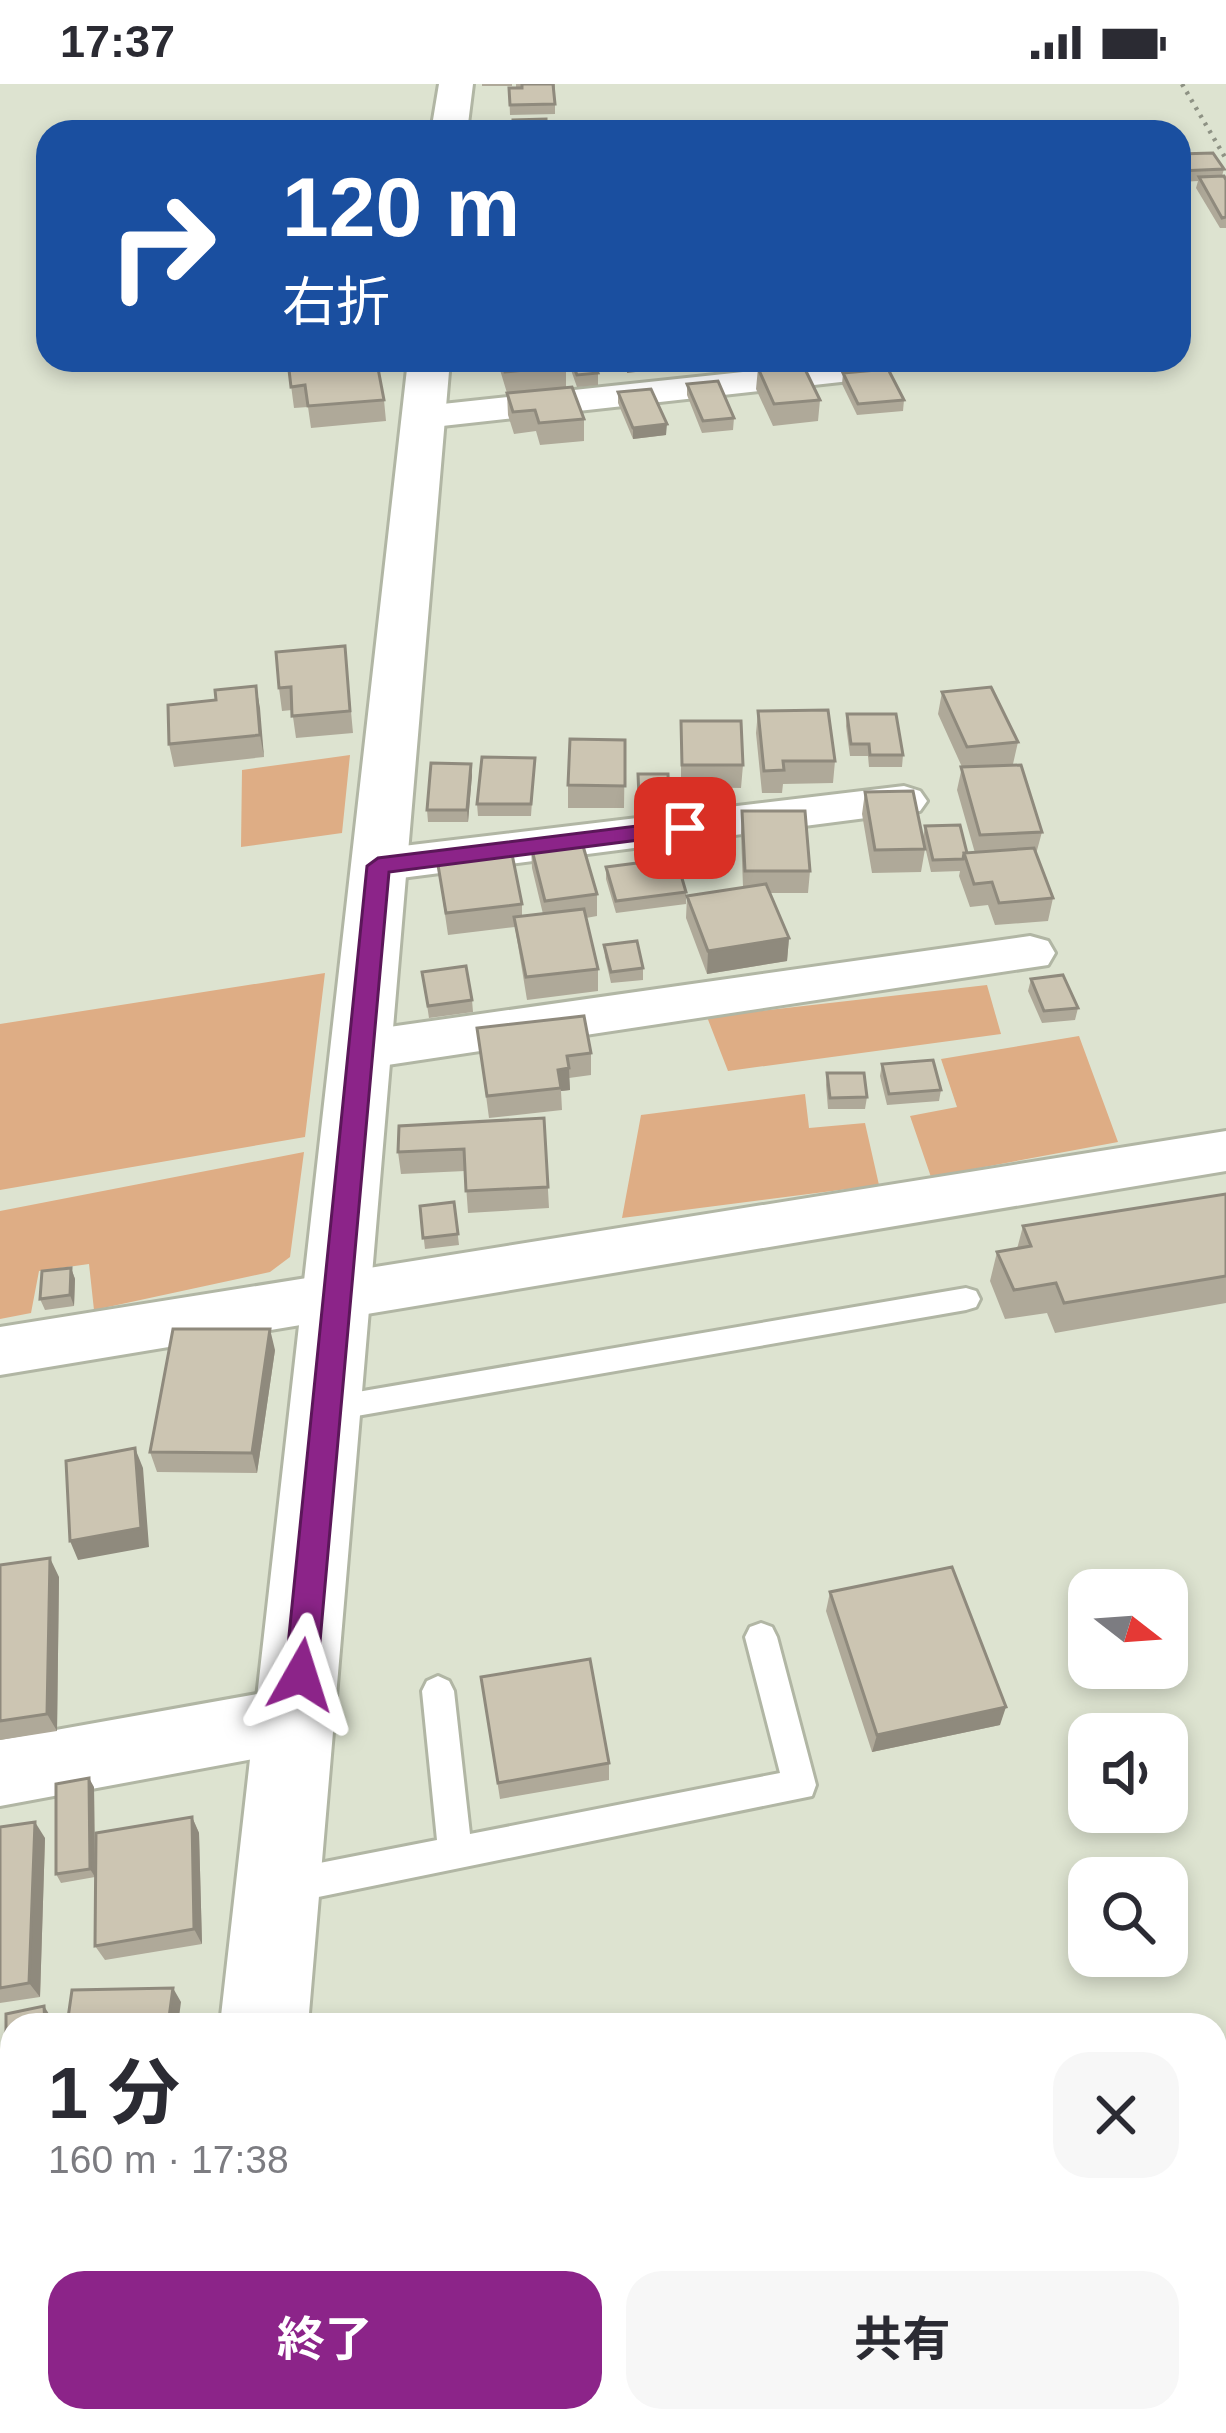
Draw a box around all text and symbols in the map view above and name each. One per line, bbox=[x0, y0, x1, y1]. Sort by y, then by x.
text: 17:37 bbox=[60, 16, 175, 67]
text: 120 m bbox=[282, 160, 520, 254]
icon: right bbox=[84, 168, 240, 324]
text: 右折 bbox=[282, 272, 390, 332]
pin bbox=[634, 777, 736, 879]
icon: arrive bbox=[652, 795, 718, 861]
north arrow bbox=[1068, 1569, 1188, 1689]
map controls bbox=[1068, 1569, 1188, 1977]
position arrow bbox=[238, 1612, 364, 1738]
button: sound bbox=[1068, 1713, 1188, 1833]
button: search bbox=[1068, 1857, 1188, 1977]
button: close bbox=[1053, 2052, 1179, 2178]
text: 1 分 bbox=[48, 2053, 180, 2133]
text: 160 m · 17:38 bbox=[48, 2138, 289, 2181]
button: 終了 bbox=[48, 2271, 602, 2409]
button: 共有 bbox=[626, 2271, 1179, 2409]

